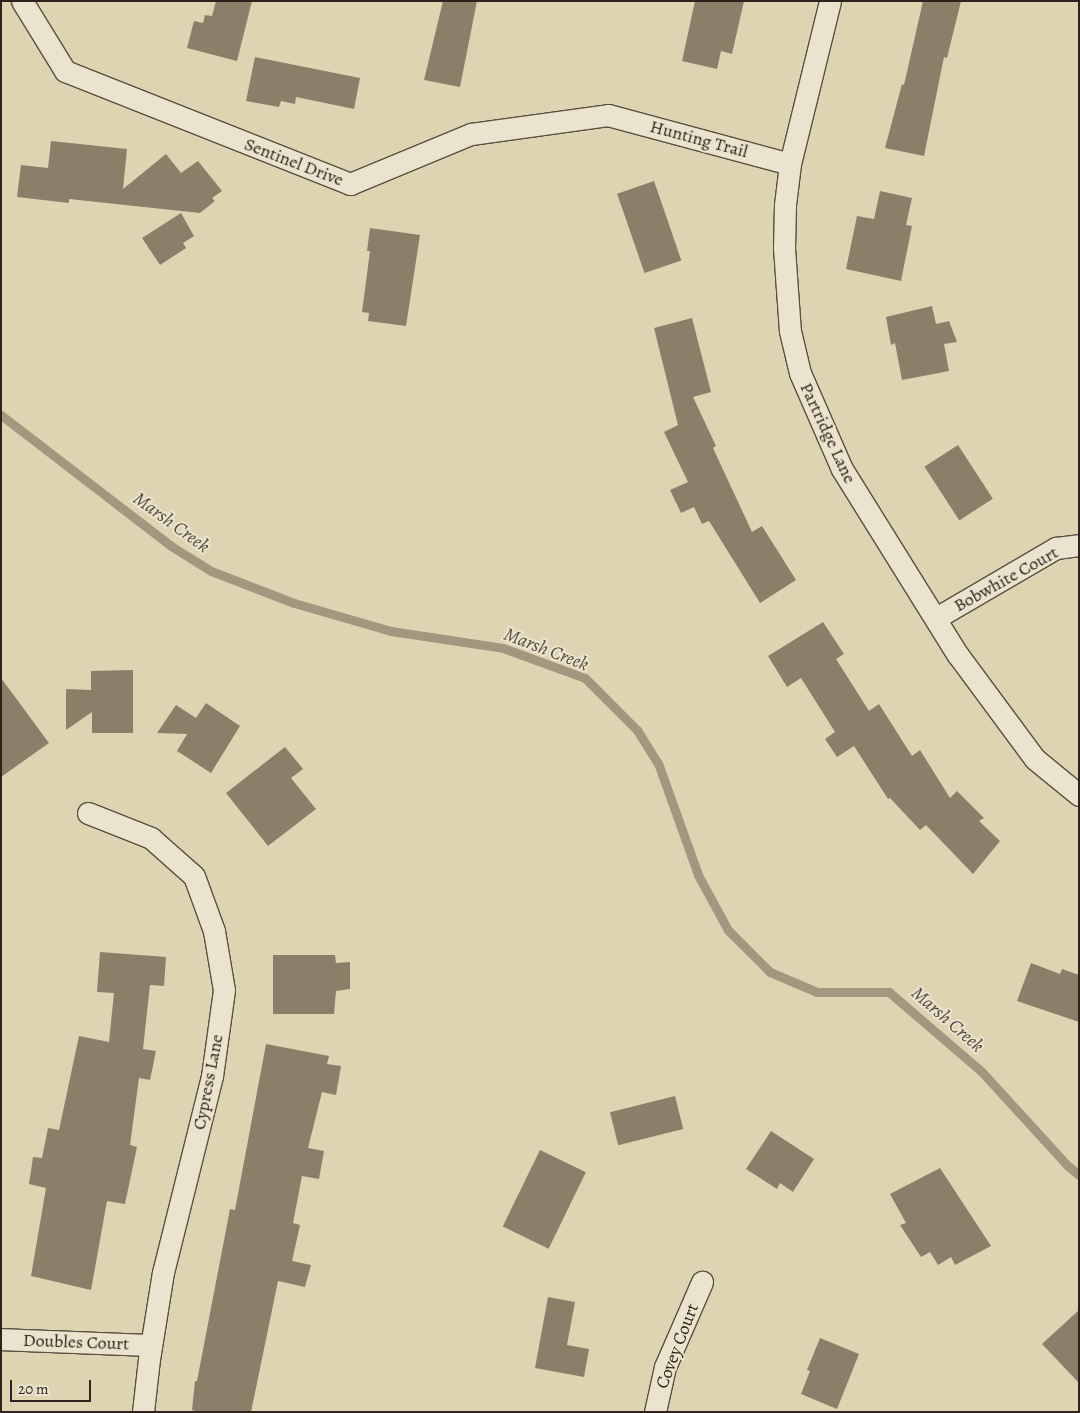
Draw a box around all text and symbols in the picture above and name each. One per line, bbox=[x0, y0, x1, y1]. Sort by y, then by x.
street label: Hunting Trail bbox=[648, 116, 750, 162]
street label: Sentinel Drive bbox=[241, 133, 347, 191]
street label: Partridge Lane bbox=[795, 379, 861, 487]
water label: Marsh Creek bbox=[128, 488, 214, 558]
street label: Bobwhite Court bbox=[950, 541, 1062, 617]
water label: Marsh Creek bbox=[500, 623, 592, 677]
water label: Marsh Creek bbox=[906, 982, 988, 1058]
street label: Cypress Lane bbox=[188, 1032, 228, 1132]
street label: Covey Court bbox=[651, 1300, 703, 1392]
street label: Doubles Court bbox=[23, 1329, 129, 1355]
scale bar bbox=[12, 1370, 94, 1402]
text: 20 m bbox=[18, 1379, 49, 1399]

